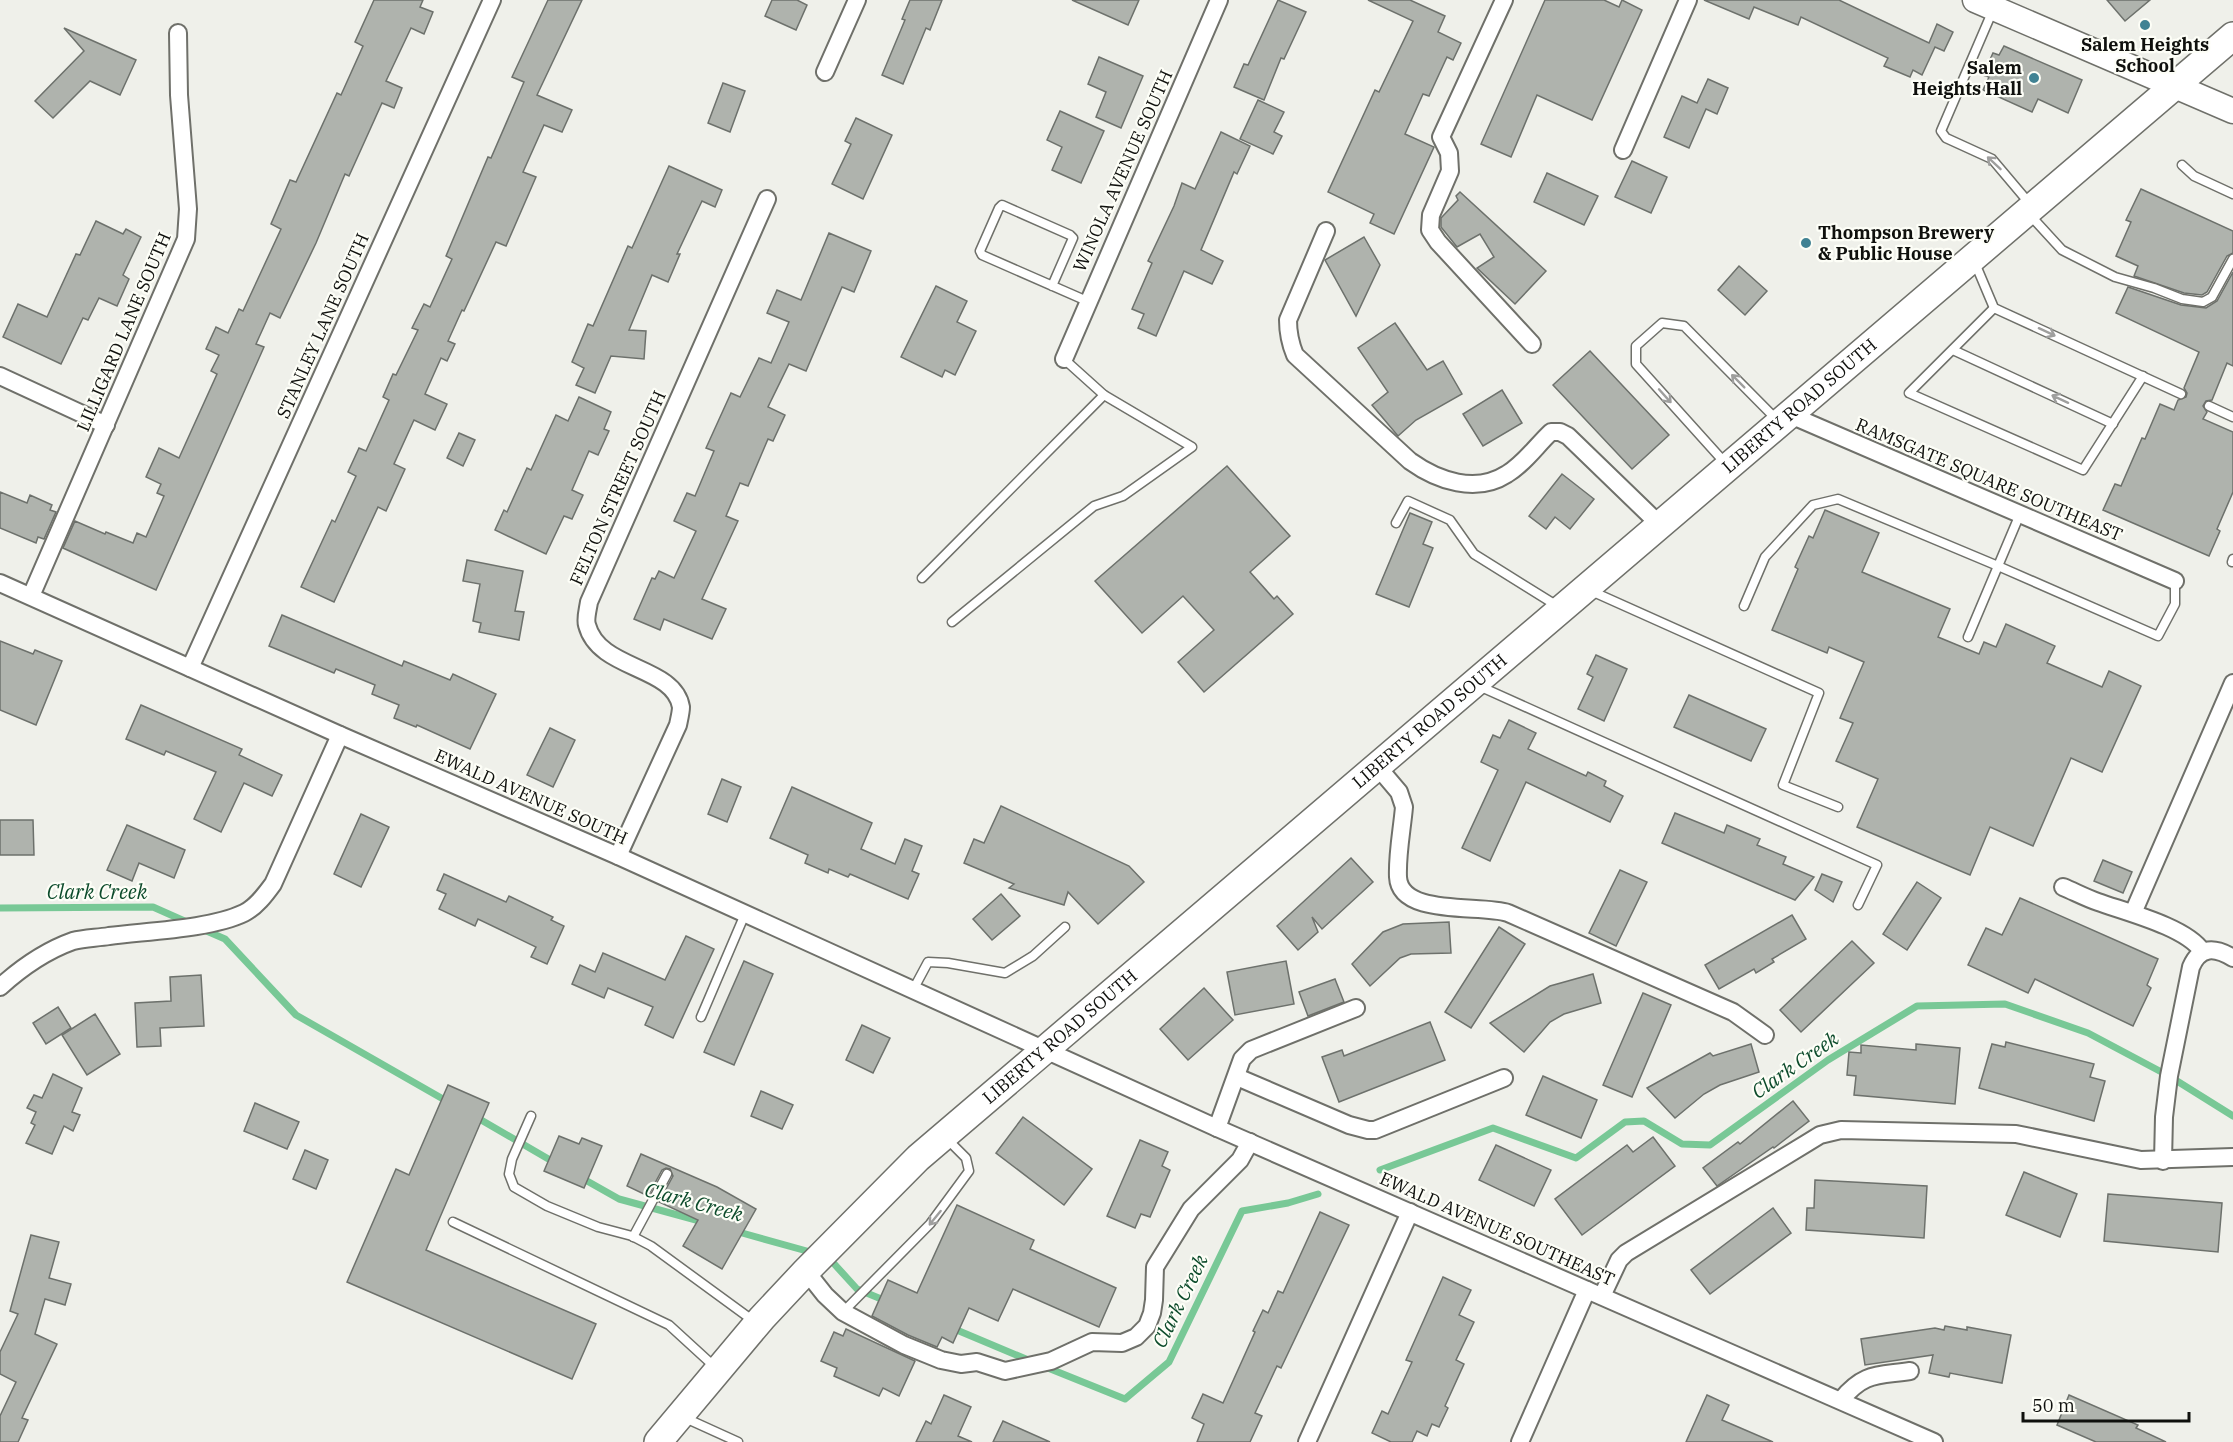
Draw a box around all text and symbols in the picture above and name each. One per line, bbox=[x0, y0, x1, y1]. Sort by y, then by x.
marker: Salem Heights School bbox=[2138, 18, 2152, 32]
place label: Salem Heights School bbox=[2081, 33, 2209, 77]
place label: Salem Heights Hall bbox=[1912, 56, 2023, 100]
street label: WINOLA AVENUE SOUTH bbox=[1068, 66, 1177, 275]
marker: Salem Heights Hall bbox=[2027, 71, 2041, 85]
one-way arrow bbox=[1987, 156, 2002, 170]
place label: Thompson Brewery & Public House bbox=[1818, 221, 1995, 265]
street label: LILLIGARD LANE SOUTH bbox=[71, 229, 176, 435]
street label: STANLEY LANE SOUTH bbox=[271, 230, 374, 422]
marker: Thompson Brewery & Public House bbox=[1799, 236, 1813, 250]
one-way arrow bbox=[2038, 327, 2056, 339]
street label: LIBERTY ROAD SOUTH bbox=[1717, 333, 1881, 478]
one-way arrow bbox=[1731, 373, 1745, 388]
street label: FELTON STREET SOUTH bbox=[564, 387, 671, 589]
one-way arrow bbox=[1658, 388, 1672, 403]
one-way arrow bbox=[2051, 393, 2069, 405]
street label: RAMSGATE SQUARE SOUTHEAST bbox=[1852, 413, 2126, 546]
street label: LIBERTY ROAD SOUTH bbox=[1347, 649, 1511, 793]
street label: EWALD AVENUE SOUTH bbox=[431, 744, 631, 850]
water label: Clark Creek bbox=[47, 878, 148, 905]
street label: LIBERTY ROAD SOUTH bbox=[978, 964, 1142, 1109]
water label: Clark Creek bbox=[1746, 1024, 1844, 1104]
street label: EWALD AVENUE SOUTHEAST bbox=[1376, 1166, 1618, 1291]
water label: Clark Creek bbox=[642, 1175, 747, 1228]
one-way arrow bbox=[928, 1210, 941, 1226]
water label: Clark Creek bbox=[1145, 1249, 1214, 1352]
scale bar bbox=[2023, 1385, 2190, 1423]
text: 50 m bbox=[2032, 1394, 2075, 1417]

